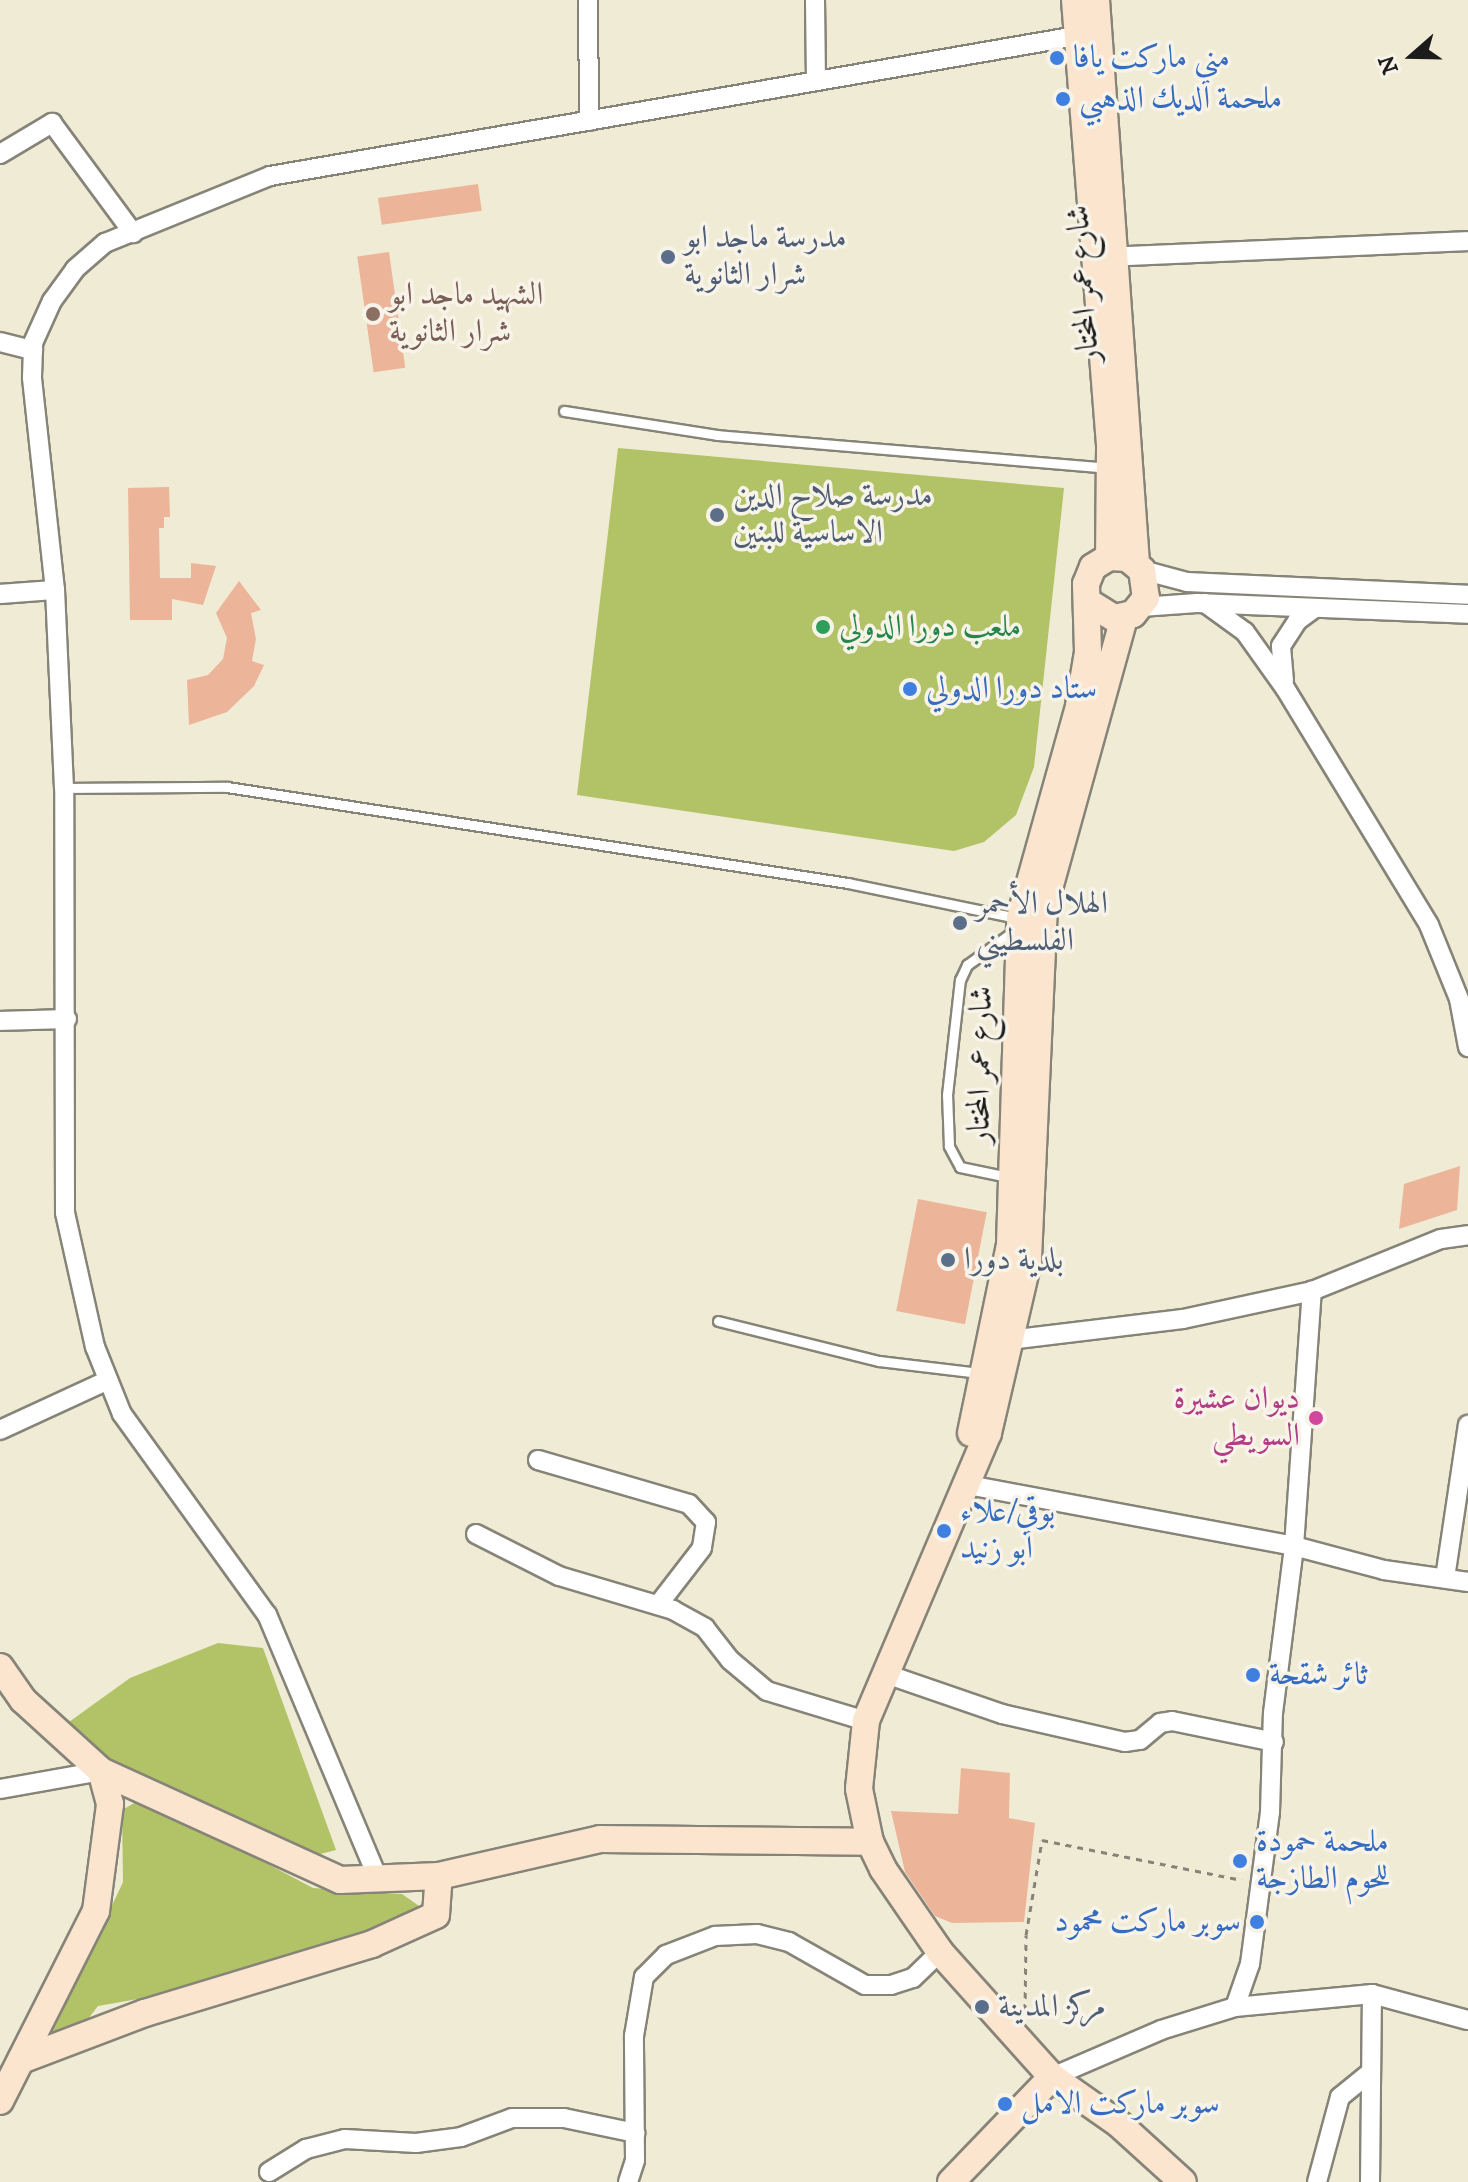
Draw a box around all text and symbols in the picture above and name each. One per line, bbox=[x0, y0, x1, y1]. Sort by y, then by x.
north arrow bbox=[1372, 16, 1452, 96]
place label: مني ماركت يافا bbox=[1073, 39, 1230, 77]
marker: مني ماركت يافا bbox=[1048, 49, 1066, 67]
text: N bbox=[1373, 51, 1405, 77]
place label: ملحمة الديك الذهبي bbox=[1079, 80, 1282, 118]
marker: ملحمة الديك الذهبي bbox=[1054, 90, 1072, 108]
street label: شارع عمر المختار bbox=[1059, 204, 1109, 364]
place label: مدرسة ماجد ابو شرار الثانوية bbox=[684, 220, 847, 295]
marker: مدرسة ماجد ابو شرار الثانوية bbox=[659, 248, 677, 266]
place label: الشهيد ماجد ابو شرار الثانوية bbox=[389, 277, 543, 352]
marker: الشهيد ماجد ابو شرار الثانوية bbox=[364, 305, 382, 323]
place label: مدرسة صلاح الدين الاساسية للبنين bbox=[733, 478, 933, 553]
marker: مدرسة صلاح الدين الاساسية للبنين bbox=[708, 506, 726, 524]
place label: ملعب دورا الدولي bbox=[839, 608, 1021, 646]
marker: ملعب دورا الدولي bbox=[814, 618, 832, 636]
place label: ستاد دورا الدولي bbox=[926, 670, 1097, 708]
marker: ستاد دورا الدولي bbox=[901, 680, 919, 698]
place label: الهلال الأحمر الفلسطيني bbox=[976, 886, 1108, 961]
marker: الهلال الأحمر الفلسطيني bbox=[951, 914, 969, 932]
street label: شارع عمر المختار bbox=[960, 986, 1002, 1144]
place label: بلدية دورا bbox=[964, 1241, 1064, 1279]
marker: بلدية دورا bbox=[939, 1251, 957, 1269]
place label: ديوان عشيرة السويطي bbox=[1174, 1381, 1300, 1456]
marker: ديوان عشيرة السويطي bbox=[1307, 1409, 1325, 1427]
place label: بوقي/علاء ابو زنيد bbox=[960, 1494, 1055, 1569]
marker: بوقي/علاء ابو زنيد bbox=[935, 1522, 953, 1540]
place label: ثائر شقحة bbox=[1269, 1656, 1368, 1694]
marker: ثائر شقحة bbox=[1244, 1666, 1262, 1684]
place label: ملحمة حمودة للحوم الطازجة bbox=[1256, 1824, 1390, 1899]
marker: ملحمة حمودة للحوم الطازجة bbox=[1231, 1852, 1249, 1870]
place label: سوبر ماركت محمود bbox=[1054, 1903, 1241, 1941]
marker: سوبر ماركت محمود bbox=[1248, 1913, 1266, 1931]
place label: مركز المدينة bbox=[998, 1988, 1106, 2026]
marker: مركز المدينة bbox=[973, 1998, 991, 2016]
place label: سوبر ماركت الامل bbox=[1021, 2085, 1220, 2123]
marker: سوبر ماركت الامل bbox=[996, 2095, 1014, 2113]

